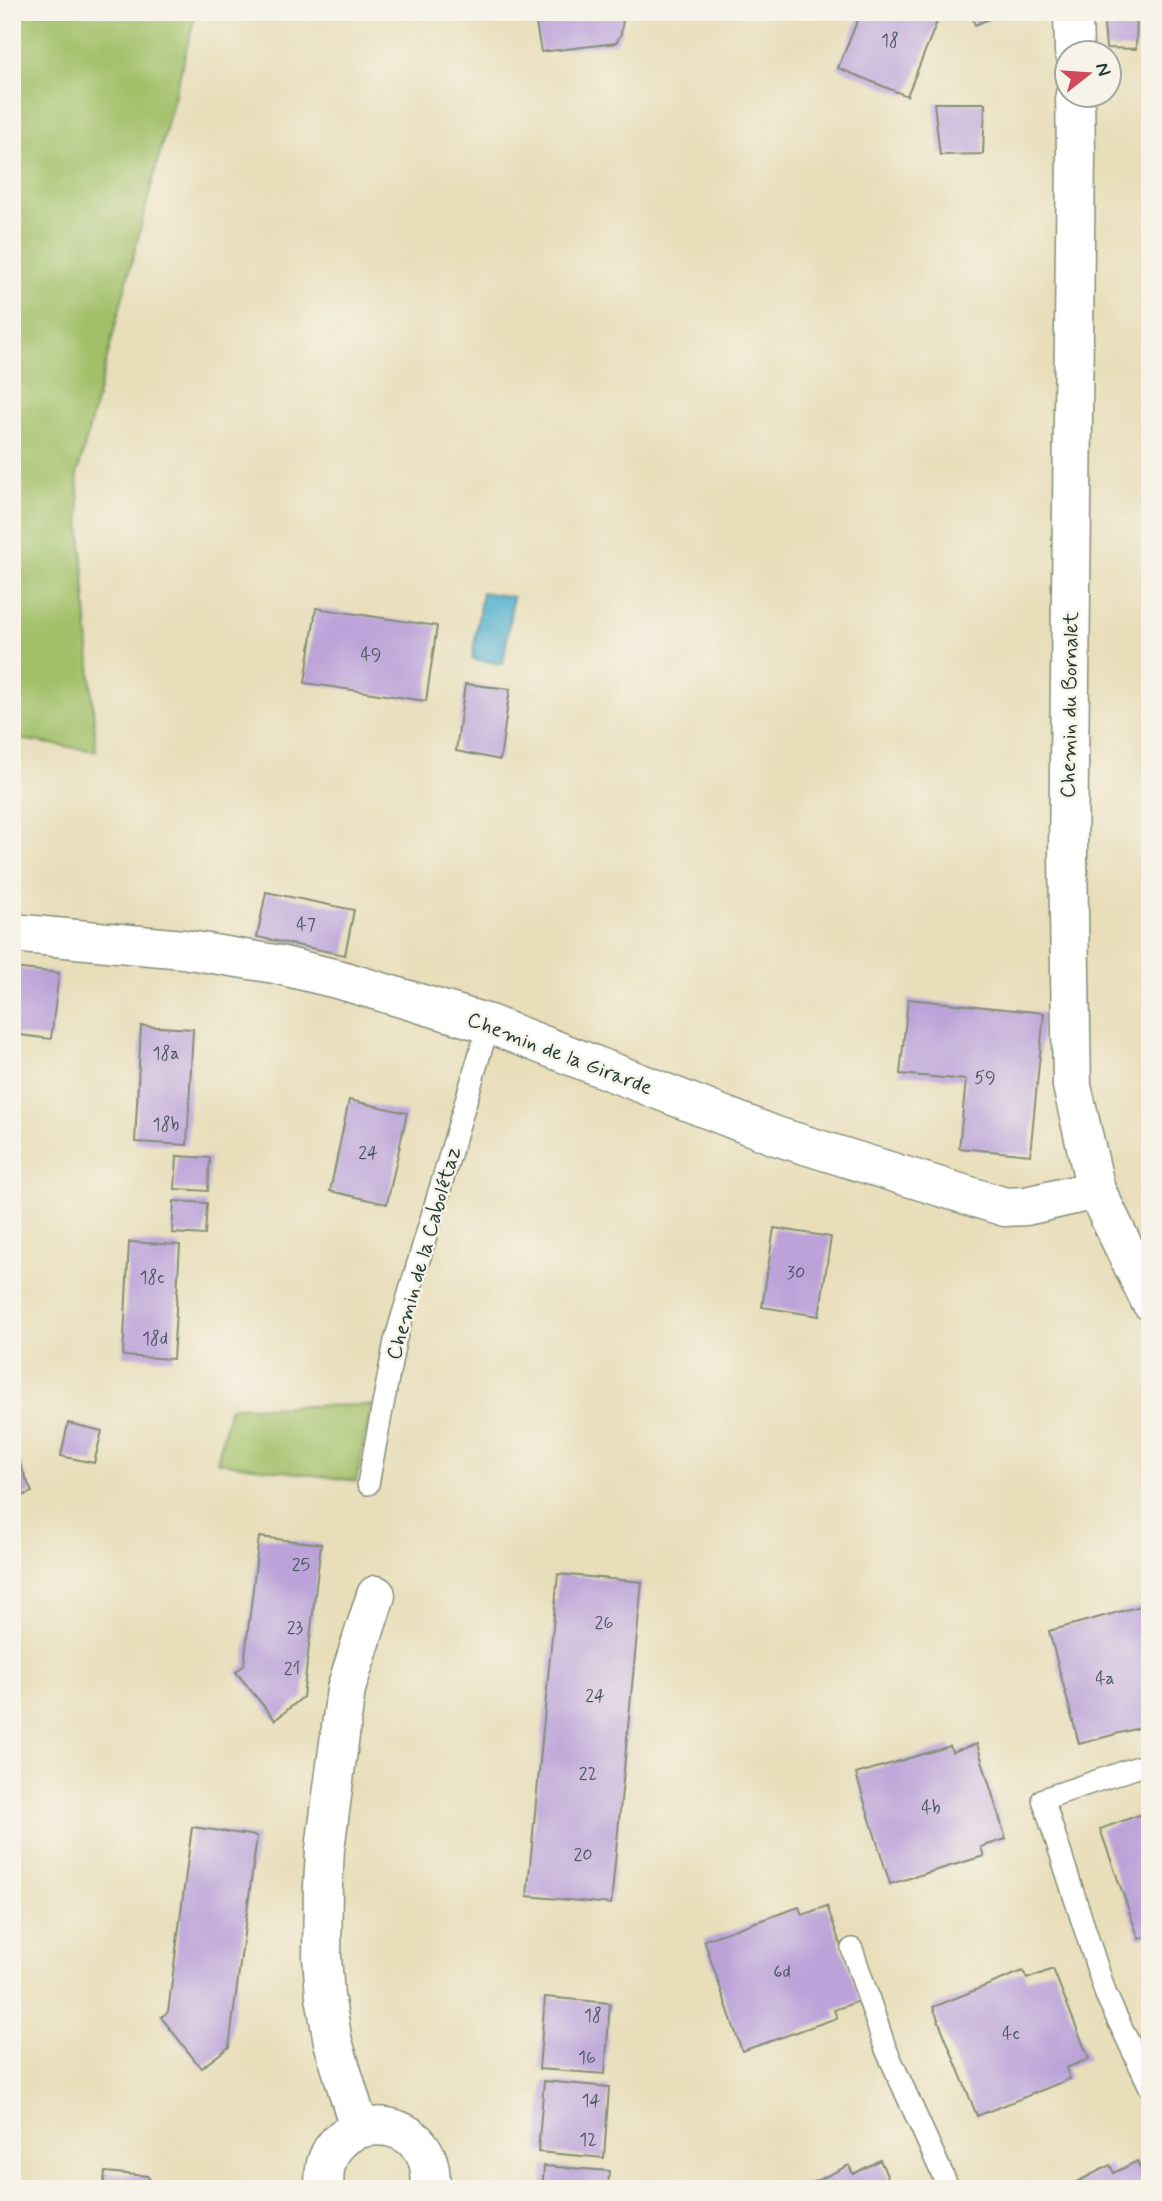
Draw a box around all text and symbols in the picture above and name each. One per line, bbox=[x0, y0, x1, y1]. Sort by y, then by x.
house number: 18 bbox=[881, 29, 899, 53]
north arrow bbox=[1054, 38, 1124, 108]
text: N bbox=[1089, 60, 1117, 79]
street label: Chemin du Bornalet bbox=[1054, 611, 1086, 799]
house number: 49 bbox=[360, 643, 382, 667]
house number: 47 bbox=[296, 913, 316, 937]
street label: Chemin de la Girarde bbox=[463, 1006, 656, 1102]
house number: 18a bbox=[152, 1042, 180, 1066]
house number: 59 bbox=[974, 1066, 996, 1090]
house number: 18b bbox=[153, 1113, 180, 1137]
house number: 24 bbox=[358, 1141, 378, 1165]
street label: Chemin de la Cabolétaz bbox=[380, 1143, 468, 1363]
house number: 30 bbox=[787, 1261, 805, 1285]
house number: 18c bbox=[139, 1266, 165, 1290]
house number: 18d bbox=[142, 1327, 168, 1351]
house number: 25 bbox=[292, 1553, 310, 1577]
house number: 26 bbox=[595, 1611, 613, 1635]
house number: 23 bbox=[287, 1616, 304, 1640]
house number: 21 bbox=[284, 1657, 300, 1681]
house number: 4a bbox=[1095, 1667, 1115, 1691]
house number: 24 bbox=[585, 1684, 605, 1708]
house number: 22 bbox=[579, 1762, 597, 1786]
house number: 4b bbox=[921, 1796, 941, 1820]
house number: 20 bbox=[573, 1843, 593, 1867]
house number: 6d bbox=[773, 1960, 791, 1984]
house number: 18 bbox=[584, 2004, 602, 2028]
house number: 4c bbox=[1002, 2022, 1020, 2046]
house number: 16 bbox=[578, 2046, 596, 2070]
house number: 14 bbox=[582, 2089, 601, 2113]
house number: 12 bbox=[579, 2128, 597, 2152]

